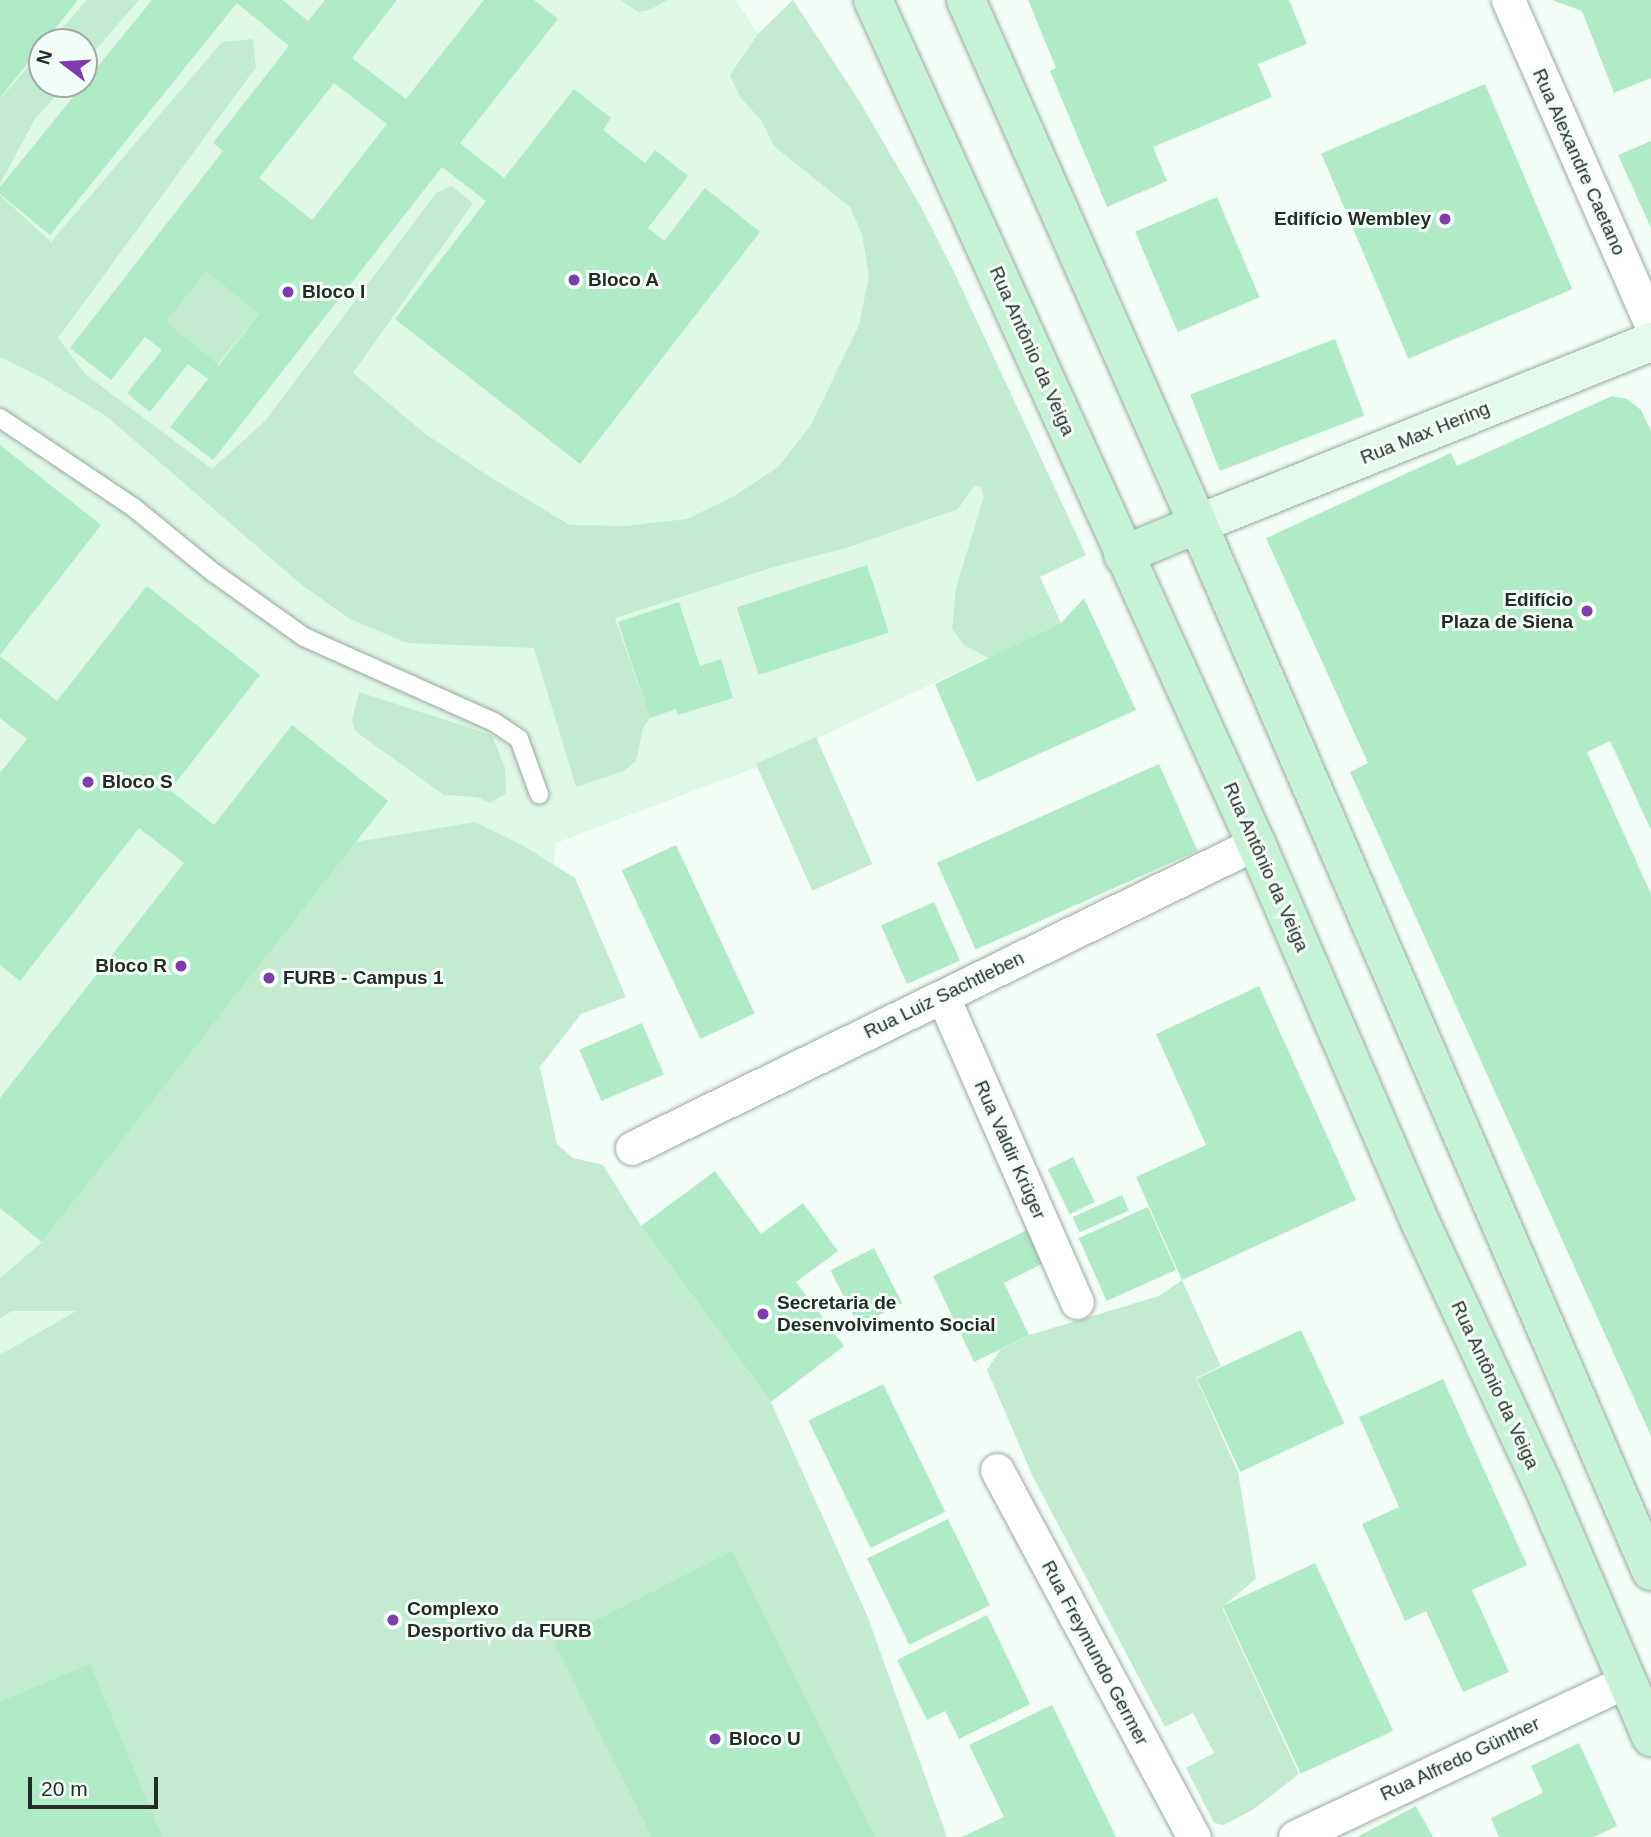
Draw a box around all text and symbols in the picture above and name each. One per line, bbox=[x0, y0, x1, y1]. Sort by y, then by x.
north arrow bbox=[28, 28, 98, 98]
text: N bbox=[32, 48, 56, 67]
street label: Rua Alexandre Caetano bbox=[1527, 65, 1631, 259]
place label: Edifício Wembley bbox=[1274, 208, 1431, 230]
marker: Edifício Wembley bbox=[1437, 211, 1453, 227]
street label: Rua Antônio da Veiga bbox=[984, 262, 1080, 440]
place label: Bloco A bbox=[588, 269, 660, 291]
marker: Bloco A bbox=[566, 272, 582, 288]
place label: Bloco I bbox=[302, 281, 365, 303]
marker: Bloco I bbox=[280, 284, 296, 300]
street label: Rua Max Hering bbox=[1357, 397, 1493, 469]
place label: Edifício Plaza de Siena bbox=[1441, 589, 1573, 633]
marker: Edifício Plaza de Siena bbox=[1579, 603, 1595, 619]
place label: Bloco S bbox=[102, 771, 173, 793]
marker: Bloco S bbox=[80, 774, 96, 790]
street label: Rua Antônio da Veiga bbox=[1218, 778, 1314, 956]
street label: Rua Luiz Sachtleben bbox=[860, 946, 1028, 1044]
place label: Bloco R bbox=[95, 955, 167, 977]
marker: Bloco R bbox=[173, 958, 189, 974]
place label: FURB - Campus 1 bbox=[283, 967, 443, 989]
marker: FURB - Campus 1 bbox=[261, 970, 277, 986]
street label: Rua Valdir Krüger bbox=[969, 1077, 1051, 1223]
place label: Secretaria de Desenvolvimento Social bbox=[777, 1292, 996, 1336]
street label: Rua Antônio da Veiga bbox=[1446, 1297, 1544, 1473]
marker: Secretaria de Desenvolvimento Social bbox=[755, 1306, 771, 1322]
street label: Rua Freymundo Germer bbox=[1037, 1557, 1153, 1749]
place label: Complexo Desportivo da FURB bbox=[407, 1598, 592, 1642]
marker: Complexo Desportivo da FURB bbox=[385, 1612, 401, 1628]
street label: Rua Alfredo Günther bbox=[1376, 1712, 1544, 1806]
place label: Bloco U bbox=[729, 1728, 801, 1750]
marker: Bloco U bbox=[707, 1731, 723, 1747]
scale bar bbox=[32, 1764, 161, 1808]
text: 20 m bbox=[41, 1777, 88, 1800]

